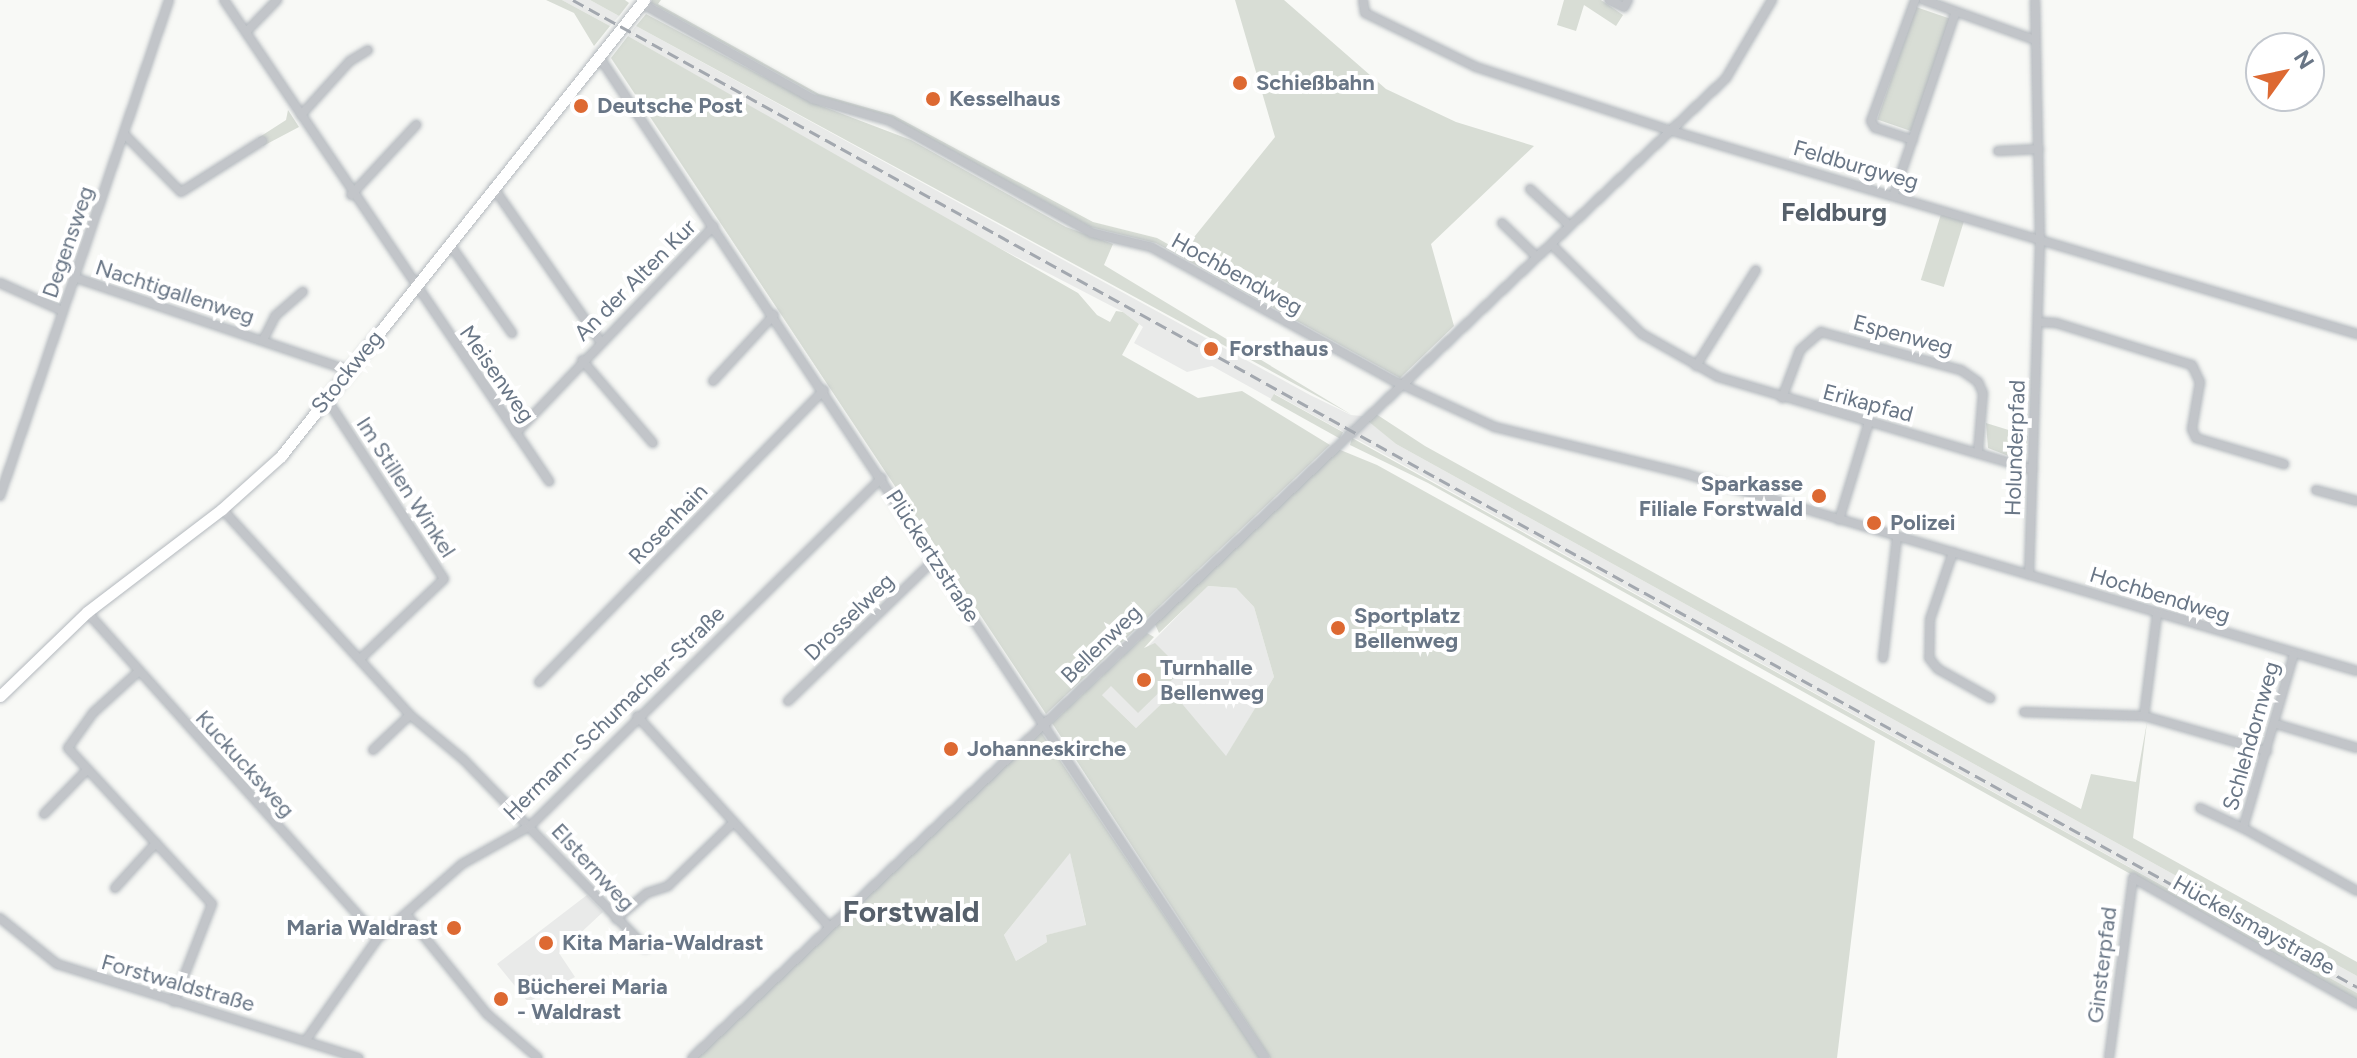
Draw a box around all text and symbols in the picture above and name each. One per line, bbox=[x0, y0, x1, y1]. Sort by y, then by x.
north arrow bbox=[2245, 32, 2325, 112]
text: N bbox=[2288, 45, 2320, 74]
place label: Schießbahn bbox=[1256, 70, 1375, 96]
marker: Schießbahn bbox=[1231, 74, 1249, 92]
place label: Kesselhaus bbox=[949, 86, 1060, 112]
marker: Kesselhaus bbox=[924, 90, 942, 108]
place label: Deutsche Post bbox=[597, 93, 743, 119]
marker: Deutsche Post bbox=[572, 97, 590, 115]
street label: Feldburgweg bbox=[1790, 135, 1922, 195]
street label: Degensweg bbox=[37, 183, 99, 301]
district label: Feldburg bbox=[1781, 197, 1887, 229]
street label: An der Alten Kur bbox=[569, 214, 701, 346]
street label: Hochbendweg bbox=[1167, 227, 1307, 321]
street label: Nachtigallenweg bbox=[92, 254, 258, 330]
street label: Espenweg bbox=[1850, 309, 1956, 361]
street label: Meisenweg bbox=[454, 321, 540, 427]
street label: Stockweg bbox=[306, 325, 388, 419]
place label: Forsthaus bbox=[1229, 336, 1328, 362]
marker: Forsthaus bbox=[1200, 338, 1222, 360]
street label: Erikapfad bbox=[1820, 378, 1916, 428]
street label: Holunderpfad bbox=[1999, 379, 2031, 517]
street label: Im Stillen Winkel bbox=[351, 412, 461, 562]
place label: Sparkasse Filiale Forstwald bbox=[1639, 470, 1803, 522]
street label: Rosenhain bbox=[623, 478, 713, 570]
street label: Plückertzstraße bbox=[880, 485, 986, 627]
marker: Sparkasse Filiale Forstwald bbox=[1810, 487, 1828, 505]
place label: Polizei bbox=[1890, 510, 1955, 536]
marker: Polizei bbox=[1865, 514, 1883, 532]
street label: Hochbendweg bbox=[2087, 561, 2233, 629]
street label: Drosselweg bbox=[799, 568, 899, 666]
street label: Bellenweg bbox=[1055, 599, 1147, 689]
street label: Hermann-Schumacher-Straße bbox=[498, 600, 730, 826]
place label: Sportplatz Bellenweg bbox=[1354, 602, 1460, 654]
marker: Sportplatz Bellenweg bbox=[1329, 619, 1347, 637]
place label: Turnhalle Bellenweg bbox=[1160, 654, 1264, 706]
street label: Schlehdornweg bbox=[2217, 658, 2285, 814]
marker: Turnhalle Bellenweg bbox=[1135, 671, 1153, 689]
street label: Kuckucksweg bbox=[190, 705, 300, 823]
place label: Johanneskirche bbox=[967, 736, 1126, 762]
marker: Johanneskirche bbox=[942, 740, 960, 758]
street label: Elsternweg bbox=[546, 818, 640, 916]
street label: Hückelsmaystraße bbox=[2168, 870, 2340, 980]
district label: Forstwald bbox=[842, 894, 980, 930]
street label: Ginsterpfad bbox=[2082, 905, 2122, 1025]
place label: Maria Waldrast bbox=[286, 915, 438, 941]
marker: Maria Waldrast bbox=[445, 919, 463, 937]
place label: Kita Maria-Waldrast bbox=[562, 930, 764, 956]
marker: Kita Maria-Waldrast bbox=[537, 934, 555, 952]
street label: Forstwaldstraße bbox=[98, 949, 258, 1017]
place label: Bücherei Maria - Waldrast bbox=[517, 973, 668, 1024]
marker: Bücherei Maria - Waldrast bbox=[492, 990, 510, 1008]

